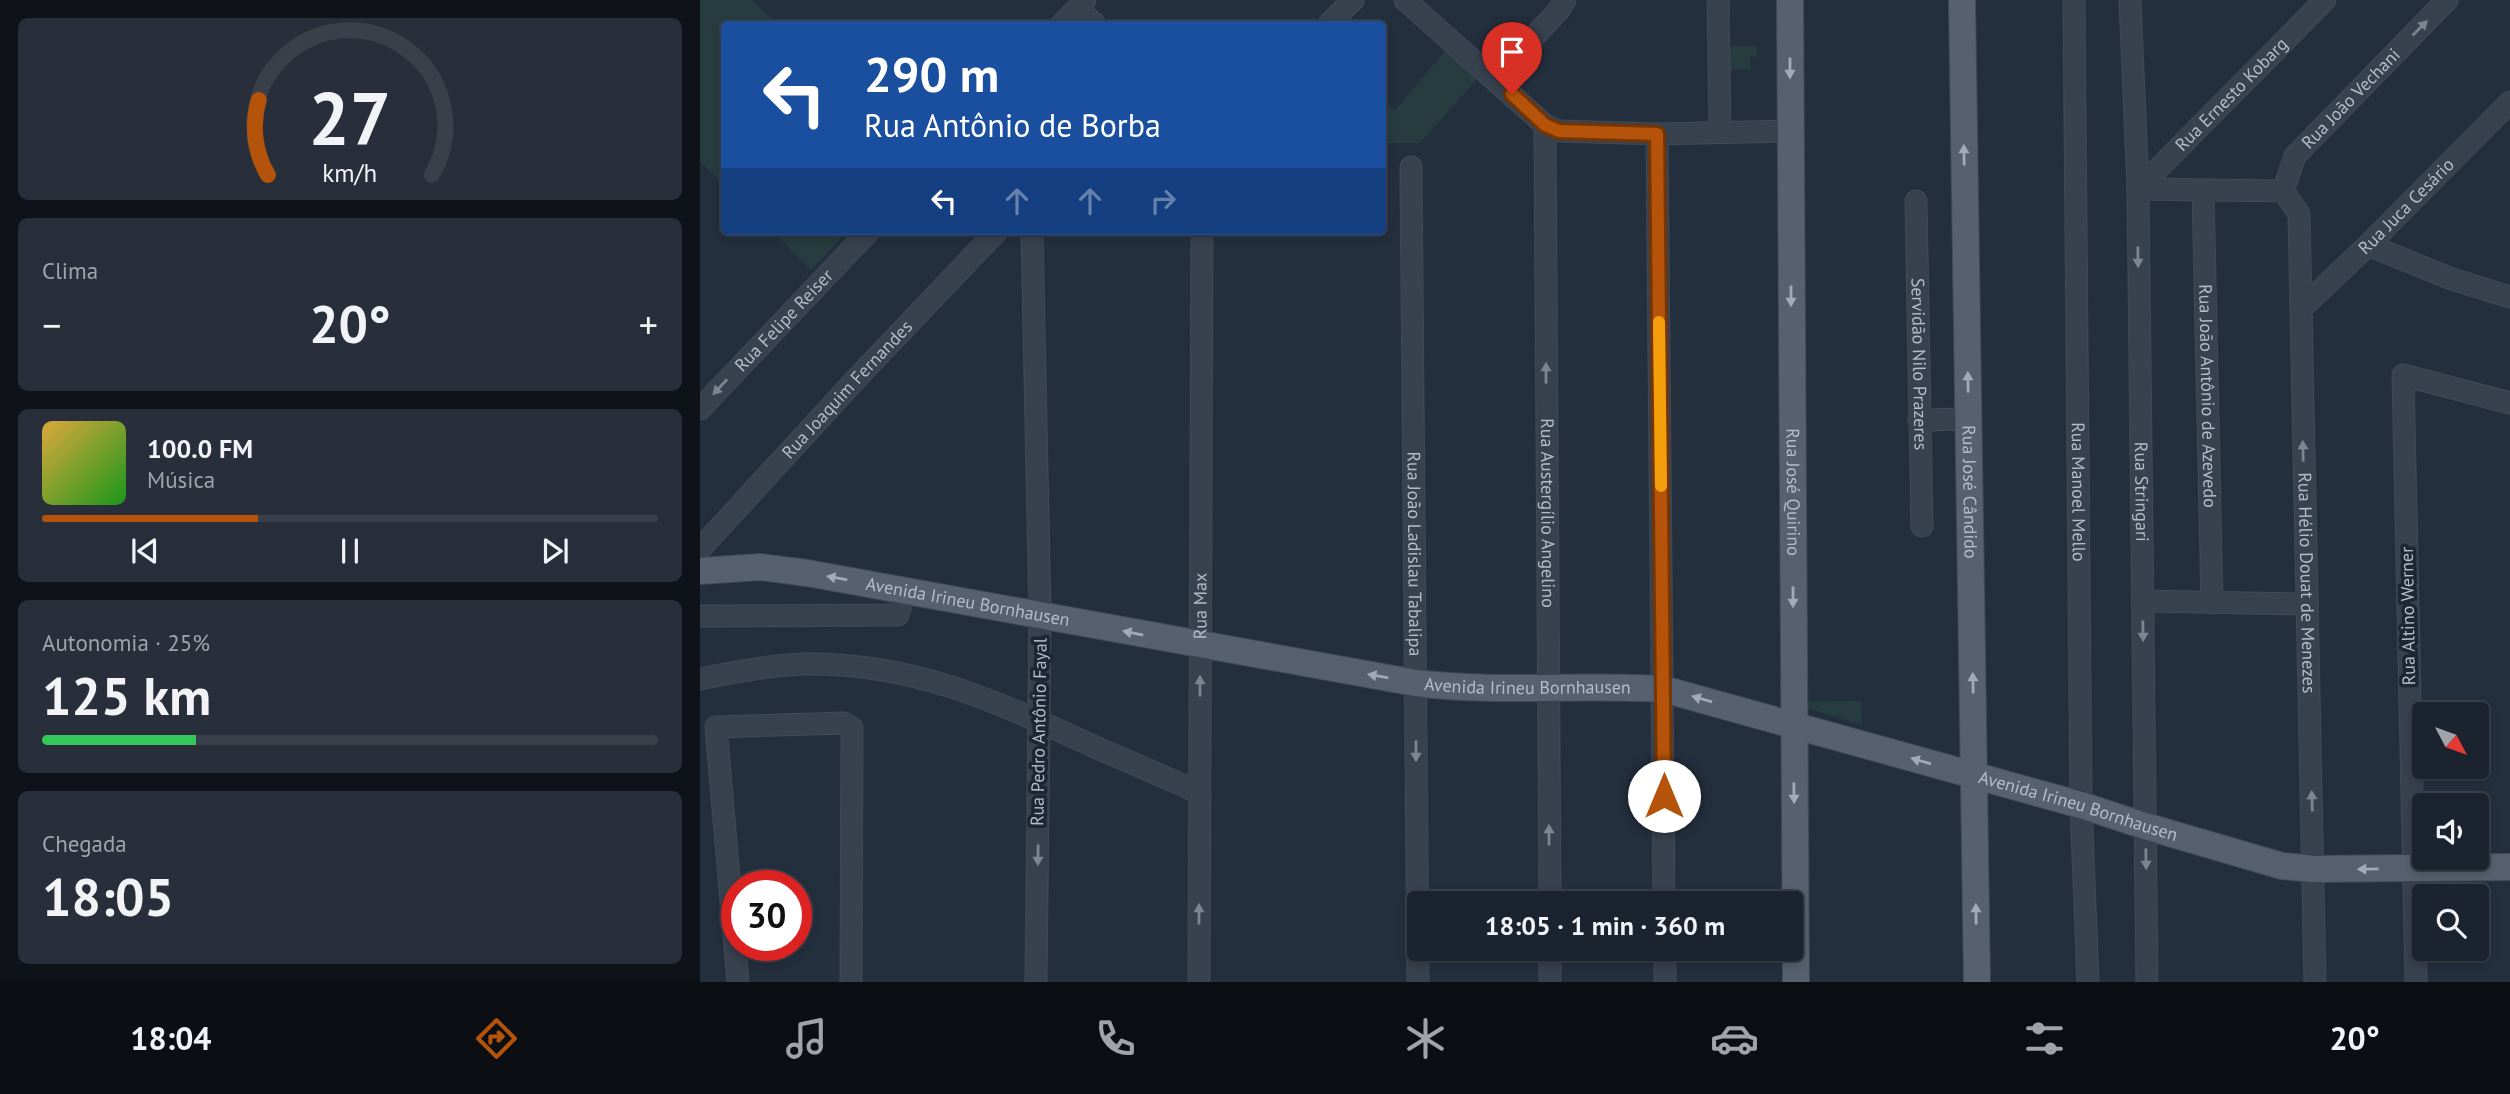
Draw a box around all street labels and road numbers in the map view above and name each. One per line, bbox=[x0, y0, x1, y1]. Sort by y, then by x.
street label: Rua Ernesto Kobarg bbox=[2170, 32, 2292, 156]
street label: Rua João Vechani bbox=[2296, 43, 2405, 153]
street label: Rua Juca Cesário bbox=[2353, 153, 2459, 259]
street label: Rua Felipe Reiser bbox=[730, 264, 838, 376]
street label: Servidão Nilo Prazeres bbox=[1906, 278, 1933, 450]
street label: Rua João Antônio de Azevedo bbox=[2194, 284, 2222, 508]
street label: Rua Joaquim Fernandes bbox=[777, 315, 917, 463]
street label: Rua Austergílio Angelino bbox=[1536, 418, 1560, 608]
street label: Rua Manoel Mello bbox=[2067, 422, 2091, 562]
street label: Rua José Cândido bbox=[1957, 425, 1983, 559]
street label: Rua José Quirino bbox=[1782, 428, 1805, 556]
street label: Rua Stringari bbox=[2130, 442, 2154, 542]
street label: Rua João Ladislau Tabalipa bbox=[1402, 451, 1427, 657]
street label: Rua Hélio Douat de Menezes bbox=[2293, 472, 2321, 694]
street label: Rua Altino Werner bbox=[2395, 547, 2420, 685]
street label: Avenida Irineu Bornhausen bbox=[864, 572, 1072, 631]
street label: Rua Max bbox=[1188, 573, 1212, 639]
street label: Rua Pedro Antônio Fayal bbox=[1025, 637, 1052, 826]
street label: Avenida Irineu Bornhausen bbox=[1423, 672, 1631, 699]
street label: Avenida Irineu Bornhausen bbox=[1976, 765, 2181, 846]

